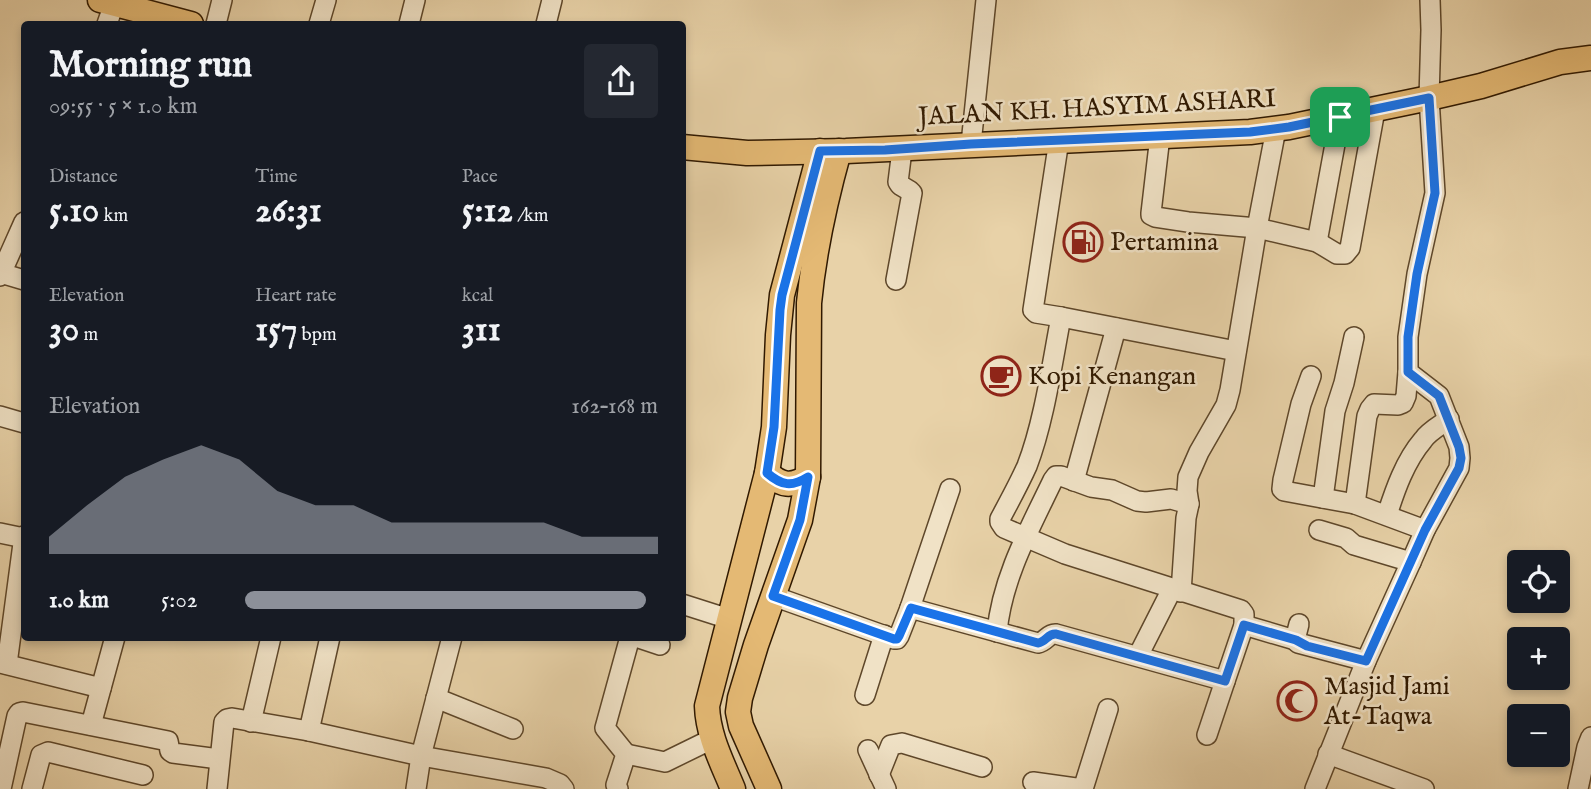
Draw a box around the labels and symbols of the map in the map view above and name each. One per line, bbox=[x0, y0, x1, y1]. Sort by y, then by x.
street label: JALAN KH. HASYIM ASHARI bbox=[914, 82, 1277, 134]
pin bbox=[1310, 87, 1370, 147]
fuel station icon: Pertamina bbox=[1062, 221, 1104, 263]
place label: Pertamina bbox=[1110, 226, 1219, 259]
cafe icon: Kopi Kenangan bbox=[980, 355, 1022, 397]
place label: Kopi Kenangan bbox=[1028, 360, 1196, 393]
place label: Masjid Jami At-Taqwa bbox=[1323, 670, 1450, 733]
mosque icon: Masjid Jami At-Taqwa bbox=[1276, 680, 1318, 722]

